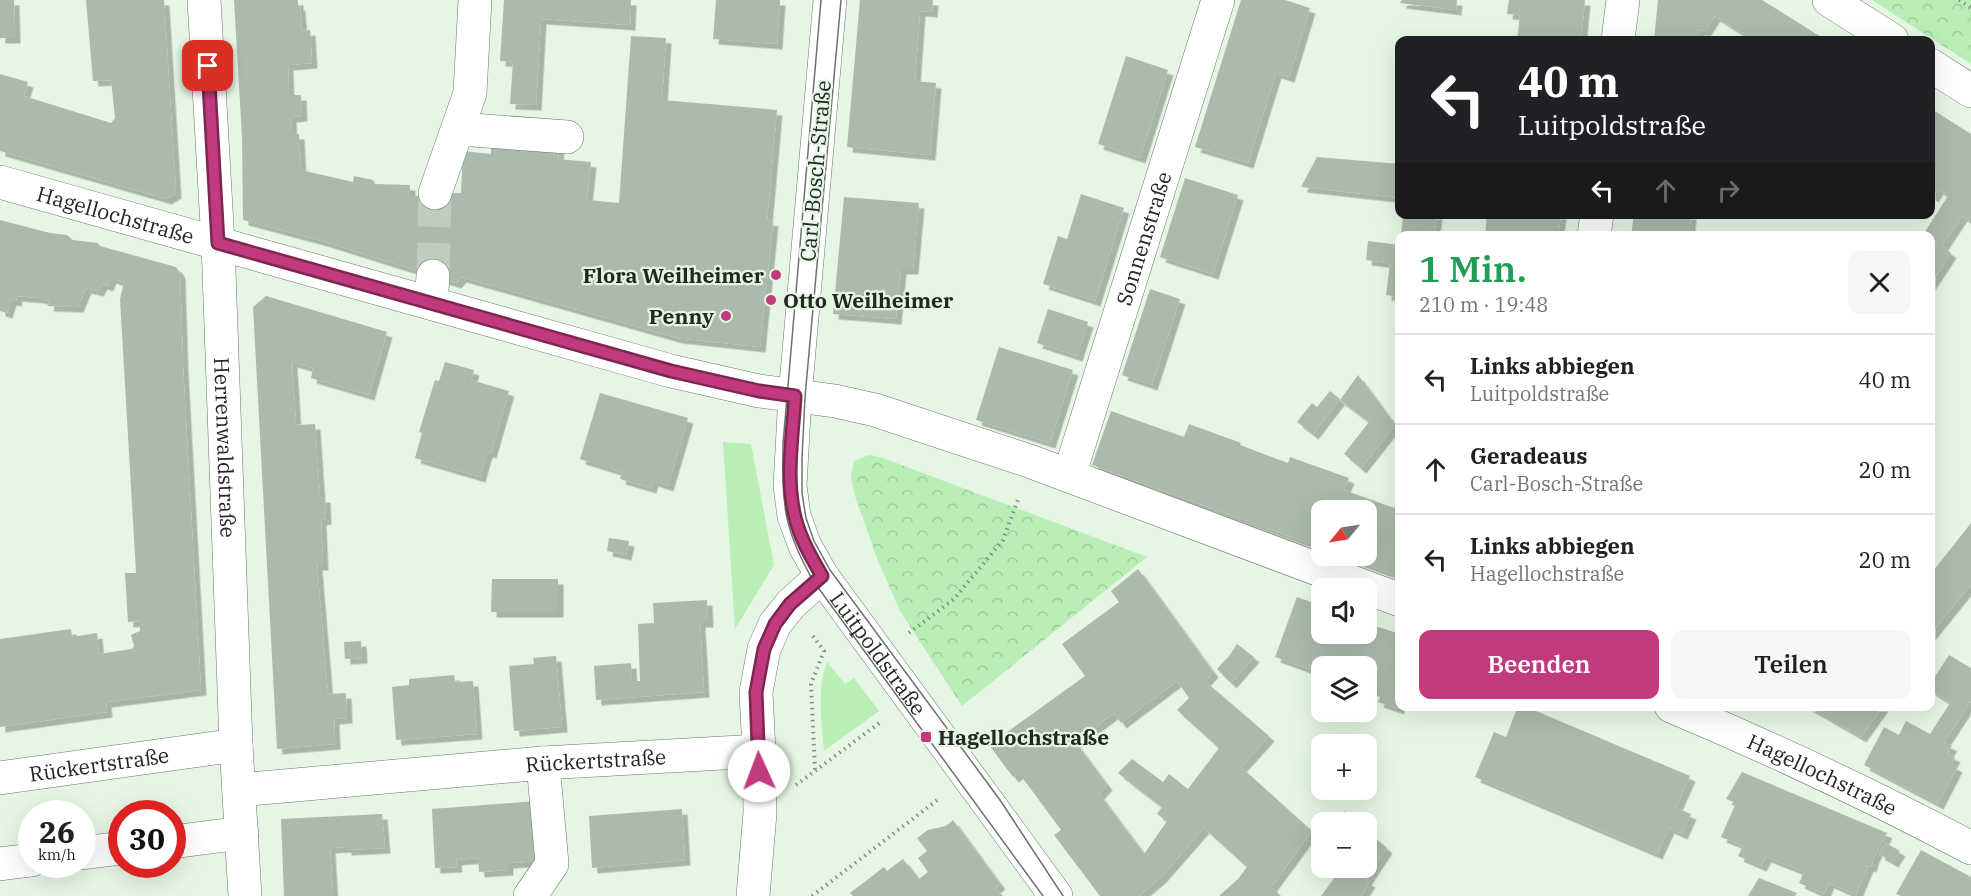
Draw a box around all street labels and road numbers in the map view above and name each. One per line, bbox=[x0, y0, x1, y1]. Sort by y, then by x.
street label: Carl-Bosch-Straße bbox=[793, 79, 837, 263]
street label: Sonnenstraße bbox=[1109, 168, 1177, 309]
street label: Hagellochstraße bbox=[34, 179, 197, 250]
street label: Herrenwaldstraße bbox=[208, 357, 243, 538]
street label: Luitpoldstraße bbox=[824, 586, 933, 721]
street label: Hagellochstraße bbox=[1743, 727, 1902, 822]
street label: Rückertstraße bbox=[27, 741, 171, 788]
street label: Rückertstraße bbox=[524, 742, 667, 779]

